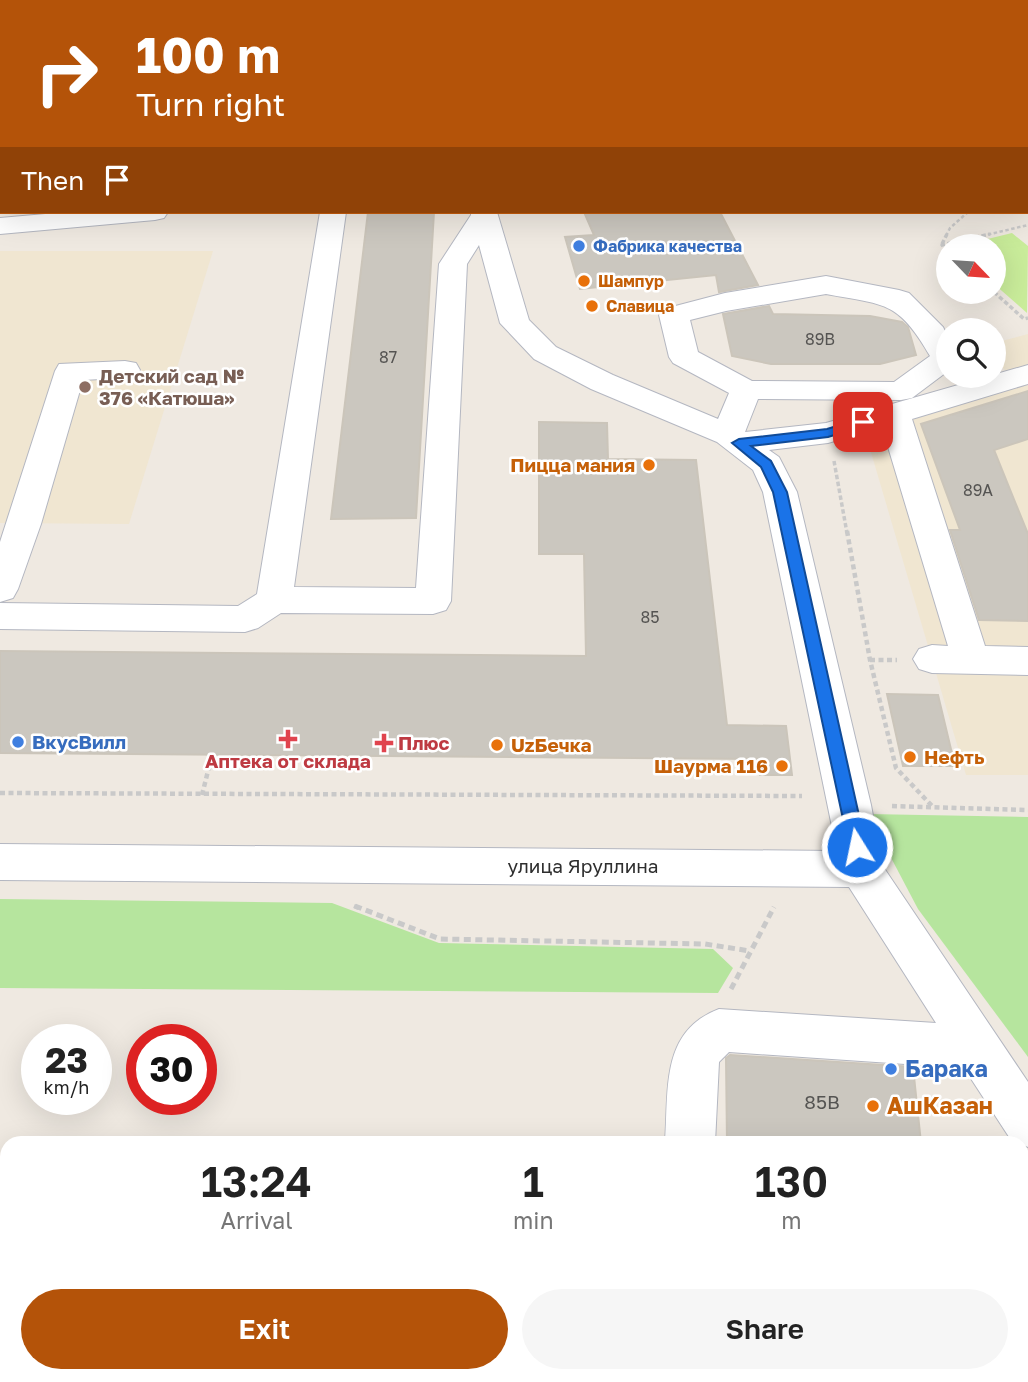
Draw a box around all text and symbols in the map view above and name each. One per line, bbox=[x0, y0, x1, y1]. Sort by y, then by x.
text: 100 m bbox=[136, 25, 280, 84]
icon: right bbox=[21, 28, 112, 119]
text: Turn right bbox=[136, 85, 285, 123]
icon: arrive bbox=[98, 161, 136, 199]
text: Then bbox=[21, 165, 84, 196]
north arrow bbox=[936, 234, 1006, 304]
map controls bbox=[936, 234, 1006, 388]
place label: Фабрика качества bbox=[593, 236, 742, 256]
marker: Фабрика качества bbox=[571, 238, 587, 254]
place label: Шампур bbox=[598, 271, 664, 291]
marker: Шампур bbox=[576, 273, 592, 289]
place label: Славица bbox=[606, 296, 674, 316]
marker: Славица bbox=[584, 298, 600, 314]
button: search bbox=[936, 318, 1006, 388]
house number: 89В bbox=[805, 329, 835, 349]
house number: 87 bbox=[379, 347, 397, 367]
place label: Детский сад № 376 «Катюша» bbox=[99, 364, 244, 409]
marker: Детский сад № 376 «Катюша» bbox=[77, 379, 93, 395]
pin bbox=[833, 392, 893, 452]
icon: arrive bbox=[844, 403, 882, 441]
place label: Пицца мания bbox=[510, 453, 635, 476]
marker: Пицца мания bbox=[641, 457, 657, 473]
house number: 89А bbox=[963, 480, 993, 500]
house number: 85 bbox=[640, 607, 660, 627]
place label: ВкусВилл bbox=[32, 730, 126, 753]
marker: Аптека от склада bbox=[280, 731, 296, 747]
place label: Плюс bbox=[398, 731, 449, 754]
place label: UzБечка bbox=[511, 733, 591, 756]
marker: ВкусВилл bbox=[10, 734, 26, 750]
marker: Плюс bbox=[376, 735, 392, 751]
marker: UzБечка bbox=[489, 737, 505, 753]
place label: Нефть bbox=[924, 745, 985, 768]
place label: Аптека от склада bbox=[205, 749, 371, 772]
marker: Нефть bbox=[902, 749, 918, 765]
place label: Шаурма 116 bbox=[654, 754, 768, 777]
marker: Шаурма 116 bbox=[774, 758, 790, 774]
position arrow bbox=[820, 810, 894, 884]
street label: улица Яруллина bbox=[507, 854, 659, 877]
speed limit sign: 30 bbox=[126, 1024, 217, 1115]
text: 23 bbox=[45, 1039, 88, 1081]
place label: Барака bbox=[905, 1054, 988, 1082]
marker: Барака bbox=[883, 1061, 899, 1077]
text: km/h bbox=[44, 1076, 89, 1098]
house number: 85В bbox=[804, 1090, 840, 1113]
place label: АшКазан bbox=[887, 1091, 993, 1119]
marker: АшКазан bbox=[865, 1098, 881, 1114]
text: 13:24 bbox=[201, 1156, 312, 1206]
text: 1 bbox=[523, 1156, 544, 1206]
text: 130 bbox=[755, 1156, 828, 1206]
text: Arrival bbox=[220, 1206, 293, 1234]
text: min bbox=[513, 1206, 554, 1234]
text: m bbox=[781, 1206, 801, 1234]
button: Exit bbox=[21, 1289, 508, 1369]
button: Share bbox=[522, 1289, 1008, 1369]

